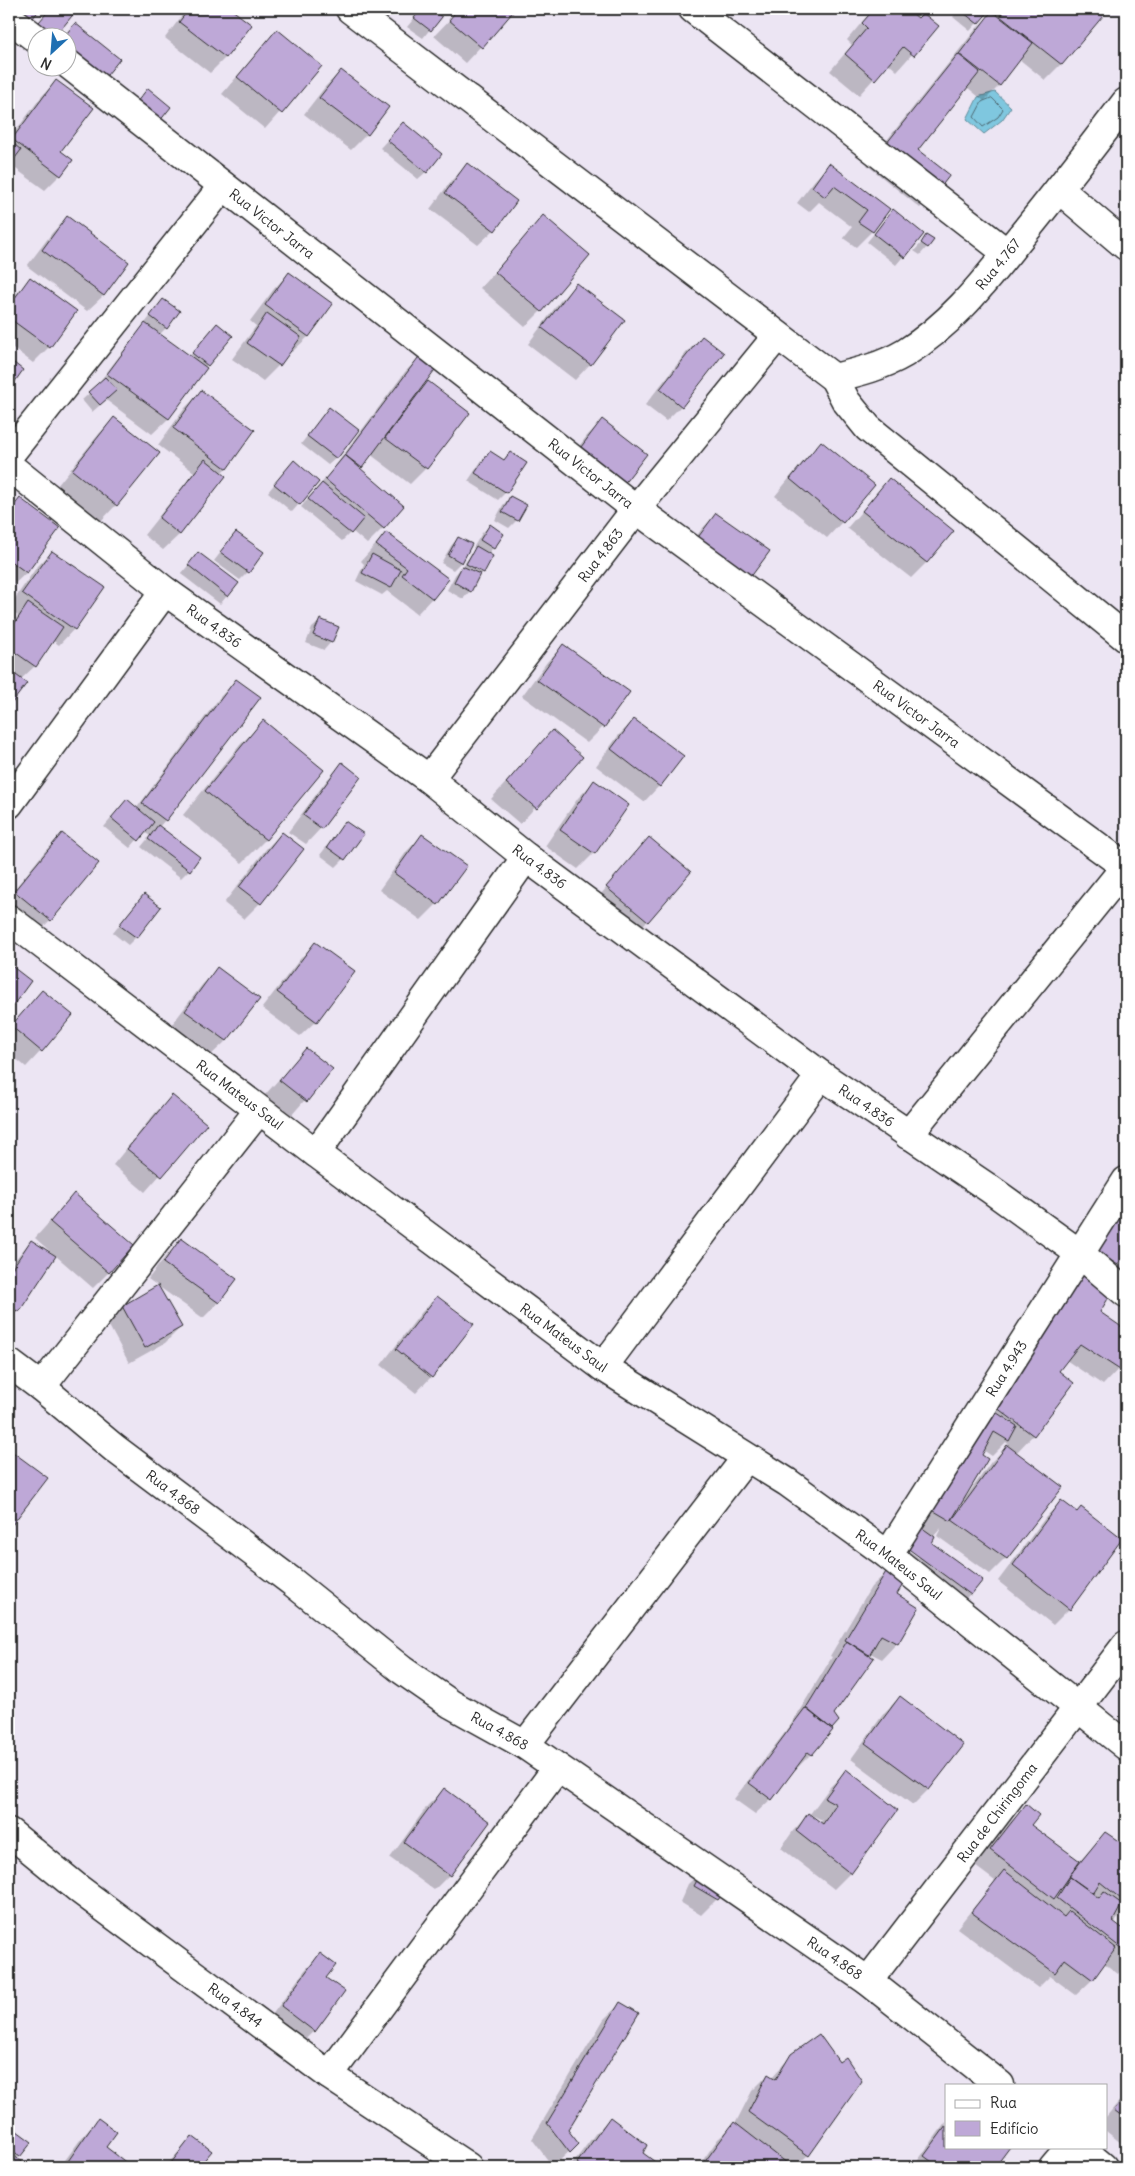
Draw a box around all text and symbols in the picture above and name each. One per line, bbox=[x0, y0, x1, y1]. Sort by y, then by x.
north arrow bbox=[28, 28, 78, 78]
text: N bbox=[38, 53, 55, 74]
street label: Rua Victor Jarra bbox=[226, 185, 318, 263]
street label: Rua 4.767 bbox=[972, 235, 1025, 294]
street label: Rua Victor Jarra bbox=[544, 435, 637, 512]
street label: Rua 4.863 bbox=[574, 525, 627, 586]
street label: Rua 4.836 bbox=[183, 600, 245, 652]
street label: Rua Victor Jarra bbox=[870, 676, 964, 752]
street label: Rua 4.836 bbox=[509, 840, 570, 893]
street label: Rua Mateus Saul bbox=[193, 1056, 287, 1134]
street label: Rua 4.836 bbox=[835, 1080, 898, 1131]
street label: Rua Mateus Saul bbox=[516, 1299, 611, 1376]
street label: Rua 4.943 bbox=[982, 1337, 1031, 1400]
street label: Rua 4.868 bbox=[142, 1466, 204, 1519]
street label: Rua Mateus Saul bbox=[852, 1525, 946, 1604]
street label: Rua 4.868 bbox=[467, 1708, 532, 1754]
street label: Rua de Chiringoma bbox=[953, 1759, 1041, 1866]
street label: Rua 4.868 bbox=[803, 1933, 866, 1984]
street label: Rua 4.844 bbox=[204, 1979, 266, 2031]
legend bbox=[945, 2084, 1108, 2148]
text: Rua bbox=[990, 2093, 1017, 2112]
text: Edifício bbox=[990, 2119, 1038, 2138]

